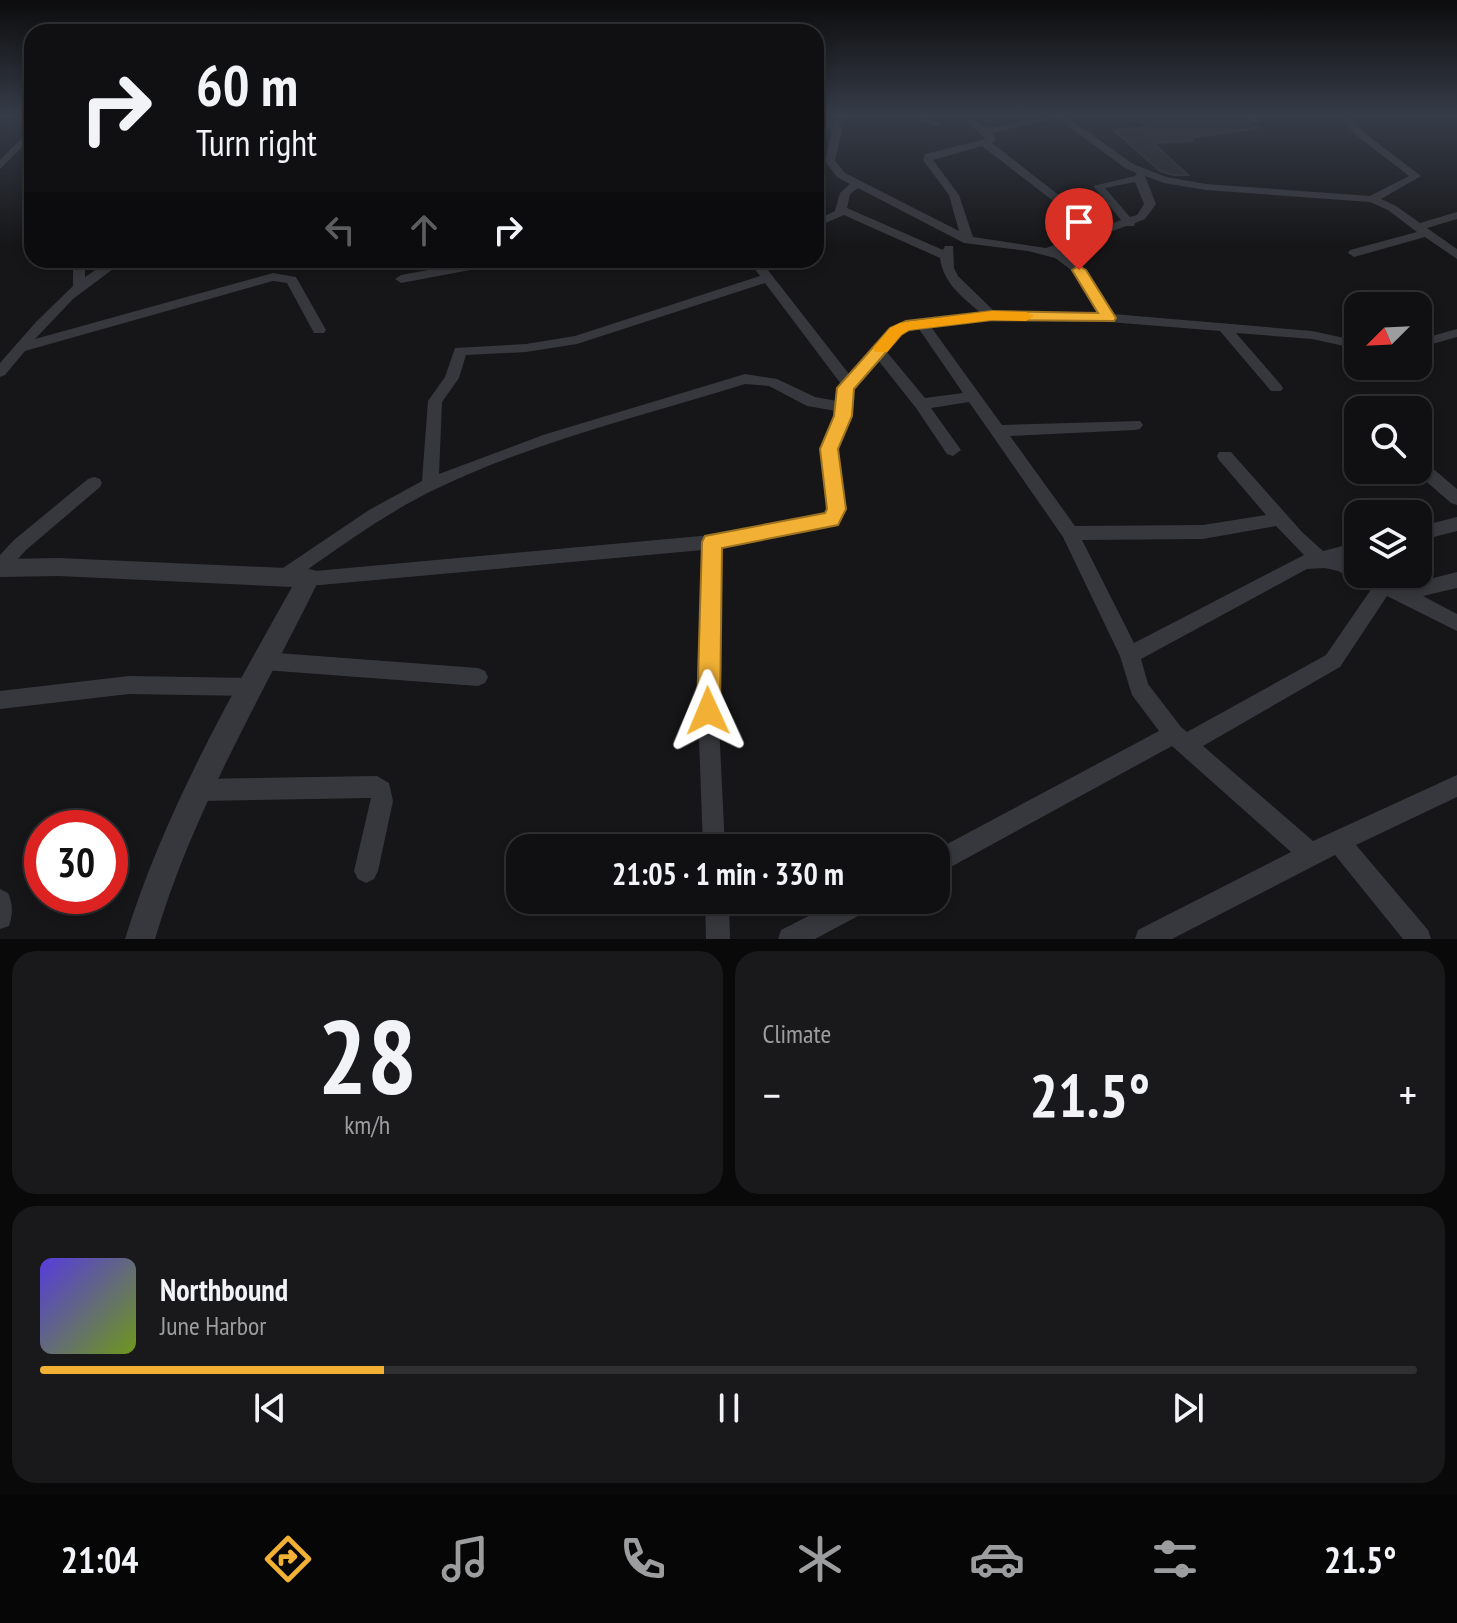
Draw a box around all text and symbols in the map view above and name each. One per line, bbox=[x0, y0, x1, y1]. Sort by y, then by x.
text: 60 m bbox=[196, 49, 298, 121]
icon: right bbox=[64, 56, 168, 160]
text: Turn right bbox=[196, 119, 317, 166]
pin bbox=[1045, 188, 1113, 270]
icon: arrive bbox=[1057, 200, 1101, 244]
icon: left bbox=[318, 208, 362, 252]
icon: ahead bbox=[402, 208, 446, 252]
icon: right bbox=[486, 208, 530, 252]
north arrow bbox=[1344, 292, 1432, 380]
map controls bbox=[1344, 292, 1432, 588]
button: search bbox=[1344, 396, 1432, 484]
button: layers bbox=[1344, 500, 1432, 588]
position arrow bbox=[666, 669, 750, 753]
speed limit sign: 30 bbox=[24, 810, 128, 914]
text: 21:05 · 1 min · 330 m bbox=[612, 854, 844, 893]
text: 28 bbox=[318, 988, 417, 1123]
text: Climate bbox=[763, 1017, 831, 1050]
text: 21.5° bbox=[1029, 1056, 1150, 1134]
text: − bbox=[763, 1066, 781, 1123]
text: + bbox=[1399, 1066, 1417, 1123]
text: km/h bbox=[344, 1108, 390, 1141]
text: Northbound bbox=[160, 1270, 288, 1309]
text: June Harbor bbox=[160, 1309, 266, 1342]
icon: previous bbox=[248, 1386, 292, 1430]
icon: pause bbox=[707, 1386, 751, 1430]
icon: next bbox=[1166, 1386, 1210, 1430]
icon: directions bbox=[260, 1531, 316, 1587]
icon: music bbox=[437, 1531, 493, 1587]
icon: phone bbox=[615, 1531, 671, 1587]
icon: climate bbox=[792, 1531, 848, 1587]
icon: car bbox=[969, 1531, 1025, 1587]
icon: filters bbox=[1147, 1531, 1203, 1587]
text: 21:04 bbox=[61, 1536, 139, 1583]
text: 21.5° bbox=[1324, 1536, 1396, 1583]

